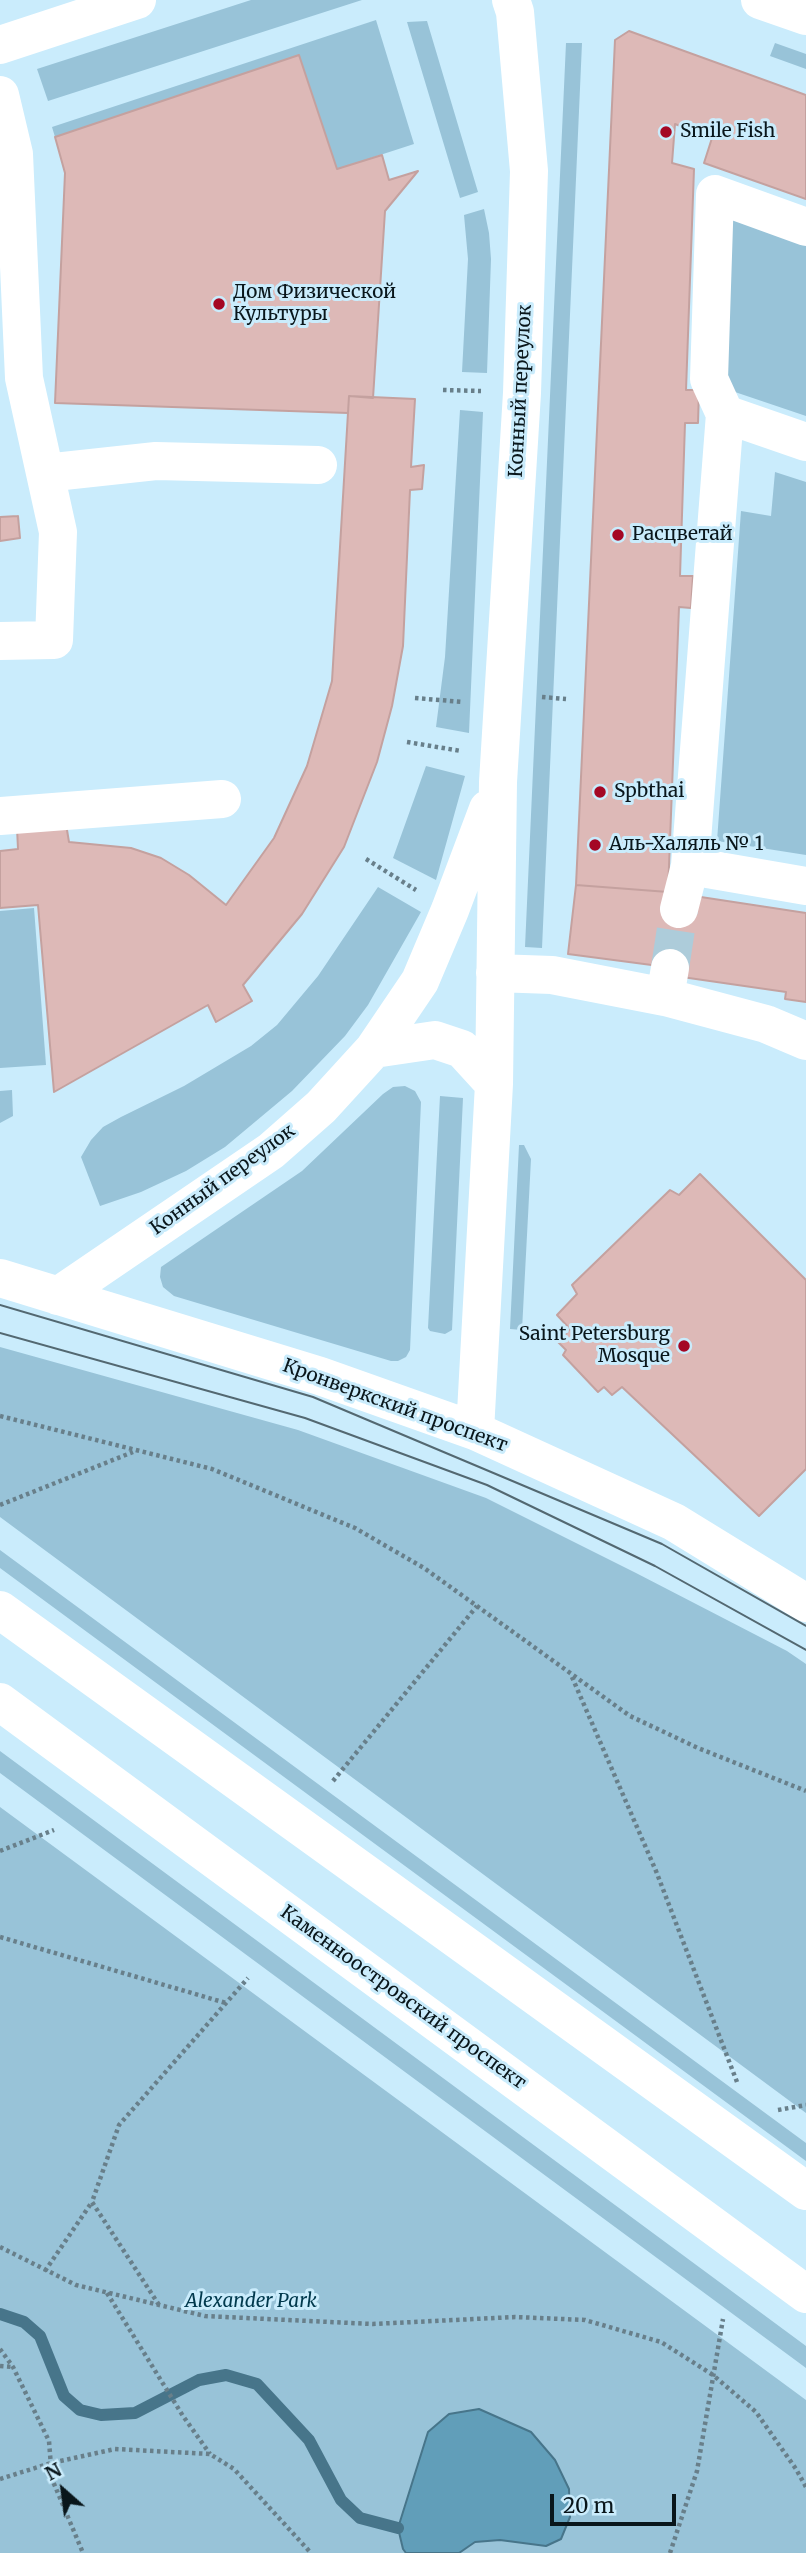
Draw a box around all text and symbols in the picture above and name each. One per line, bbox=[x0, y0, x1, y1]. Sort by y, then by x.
place label: Smile Fish bbox=[680, 121, 775, 143]
marker: Smile Fish bbox=[658, 124, 674, 140]
place label: Дом Физической Культуры bbox=[233, 282, 396, 326]
marker: Дом Физической Культуры bbox=[211, 296, 227, 312]
street label: Конный переулок bbox=[505, 304, 537, 478]
place label: Расцветай bbox=[632, 524, 733, 546]
marker: Расцветай bbox=[610, 527, 626, 543]
place label: Spbthai bbox=[614, 781, 684, 803]
marker: Spbthai bbox=[592, 784, 608, 800]
place label: Аль-Халяль № 1 bbox=[609, 834, 763, 856]
marker: Аль-Халяль № 1 bbox=[587, 837, 603, 853]
street label: Конный переулок bbox=[146, 1120, 300, 1240]
place label: Saint Petersburg Mosque bbox=[519, 1324, 670, 1368]
marker: Saint Petersburg Mosque bbox=[676, 1338, 692, 1354]
street label: Кронверкский проспект bbox=[279, 1355, 511, 1457]
street label: Каменноостровский проспект bbox=[276, 1901, 530, 2095]
park label: Alexander Park bbox=[185, 2291, 317, 2313]
north arrow bbox=[28, 2455, 98, 2525]
text: N bbox=[41, 2457, 65, 2486]
scale bar bbox=[554, 2480, 680, 2524]
text: 20 m bbox=[563, 2492, 614, 2519]

